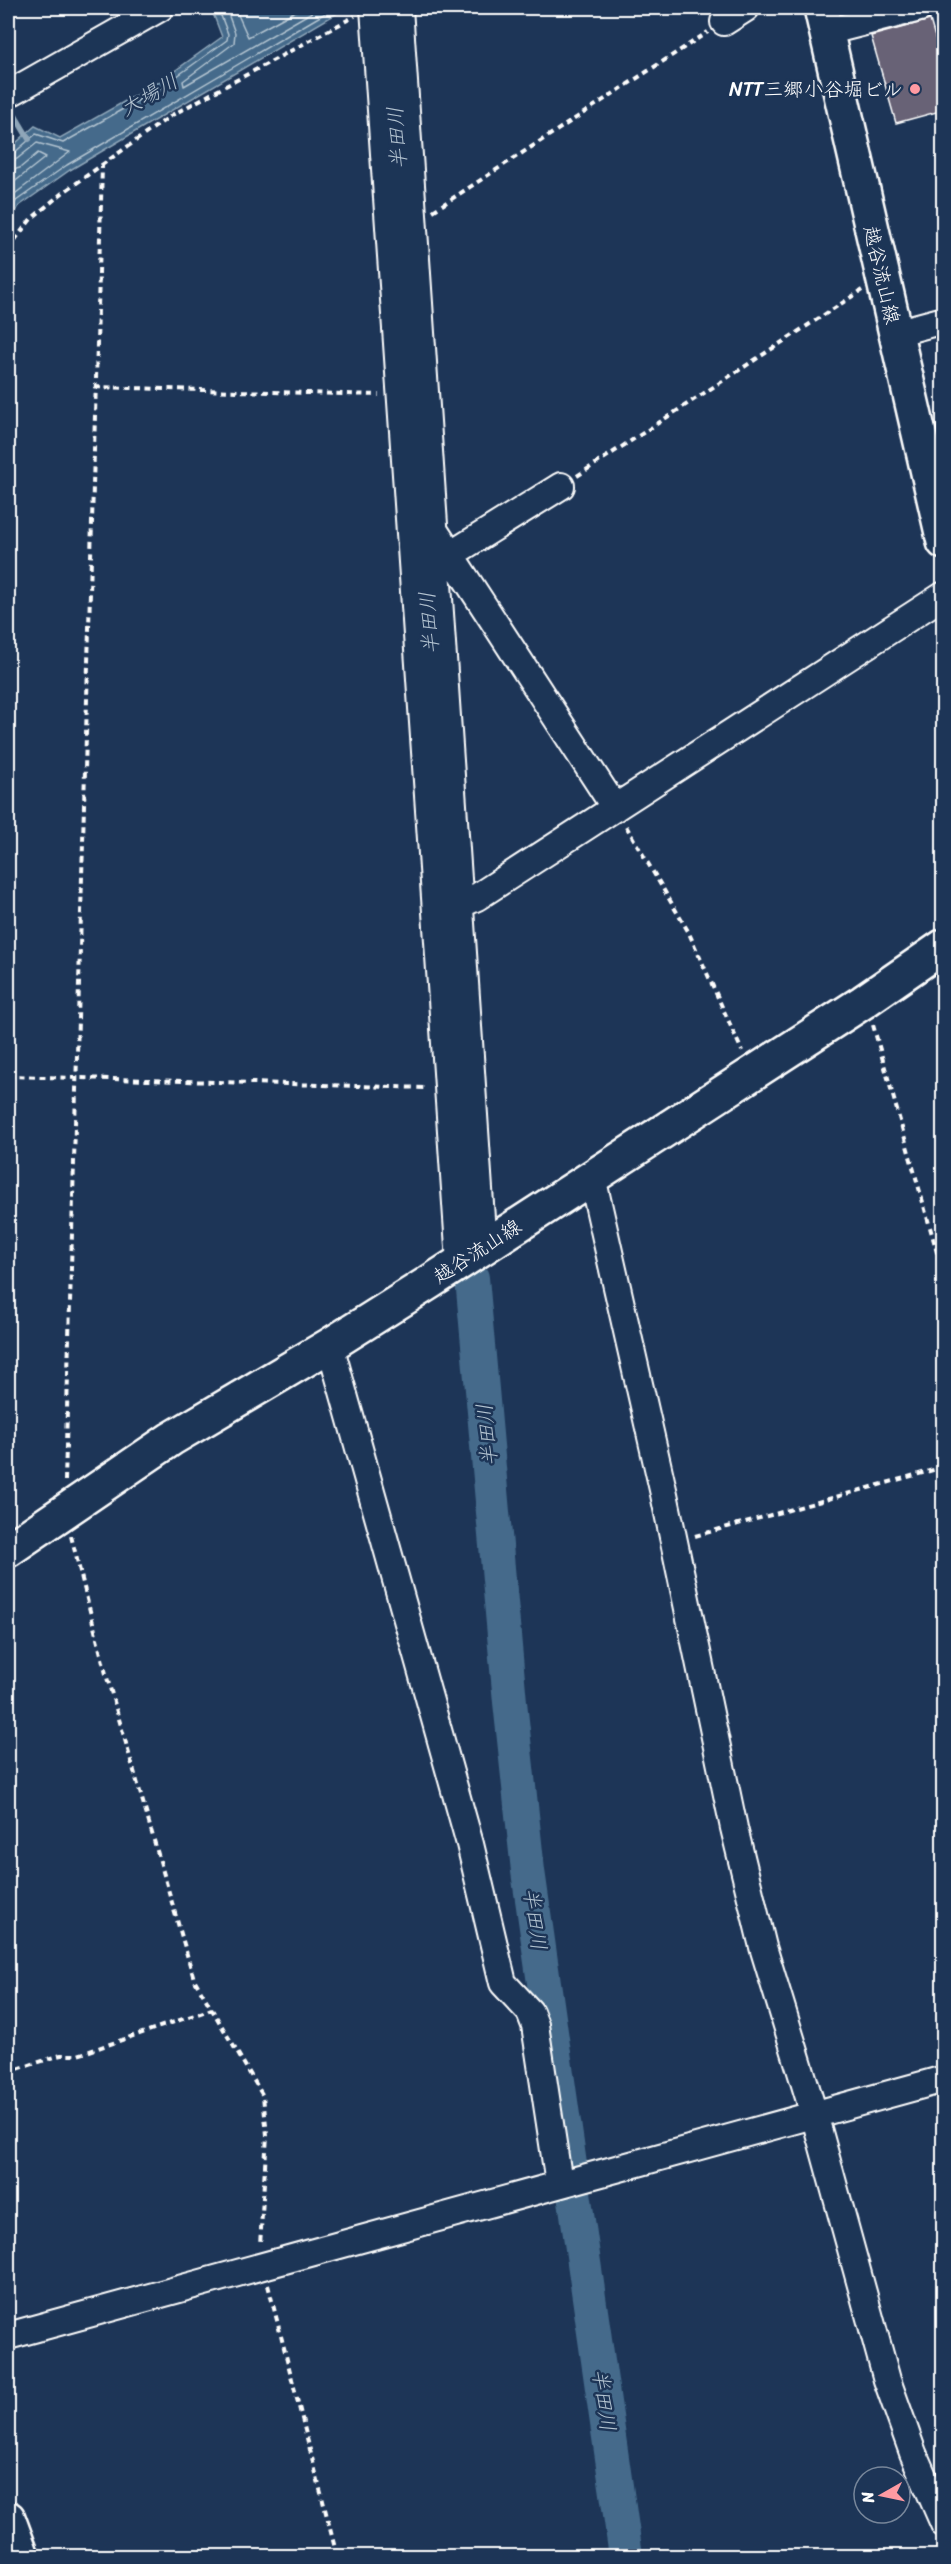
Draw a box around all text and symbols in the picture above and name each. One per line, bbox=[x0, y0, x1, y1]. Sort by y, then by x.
water label: 大場川 bbox=[112, 63, 186, 127]
place label: NTT三郷小谷堀ビル bbox=[729, 72, 903, 107]
marker: NTT三郷小谷堀ビル bbox=[908, 82, 922, 96]
water label: 半田川 bbox=[376, 105, 418, 171]
street label: 越谷流山線 bbox=[853, 222, 910, 328]
water label: 半田川 bbox=[408, 590, 450, 656]
street label: 越谷流山線 bbox=[426, 1210, 529, 1293]
water label: 半田川 bbox=[465, 1402, 509, 1468]
water label: 半田川 bbox=[512, 1885, 558, 1953]
water label: 半田川 bbox=[581, 2366, 627, 2434]
north arrow bbox=[852, 2465, 912, 2525]
text: N bbox=[852, 2489, 883, 2506]

